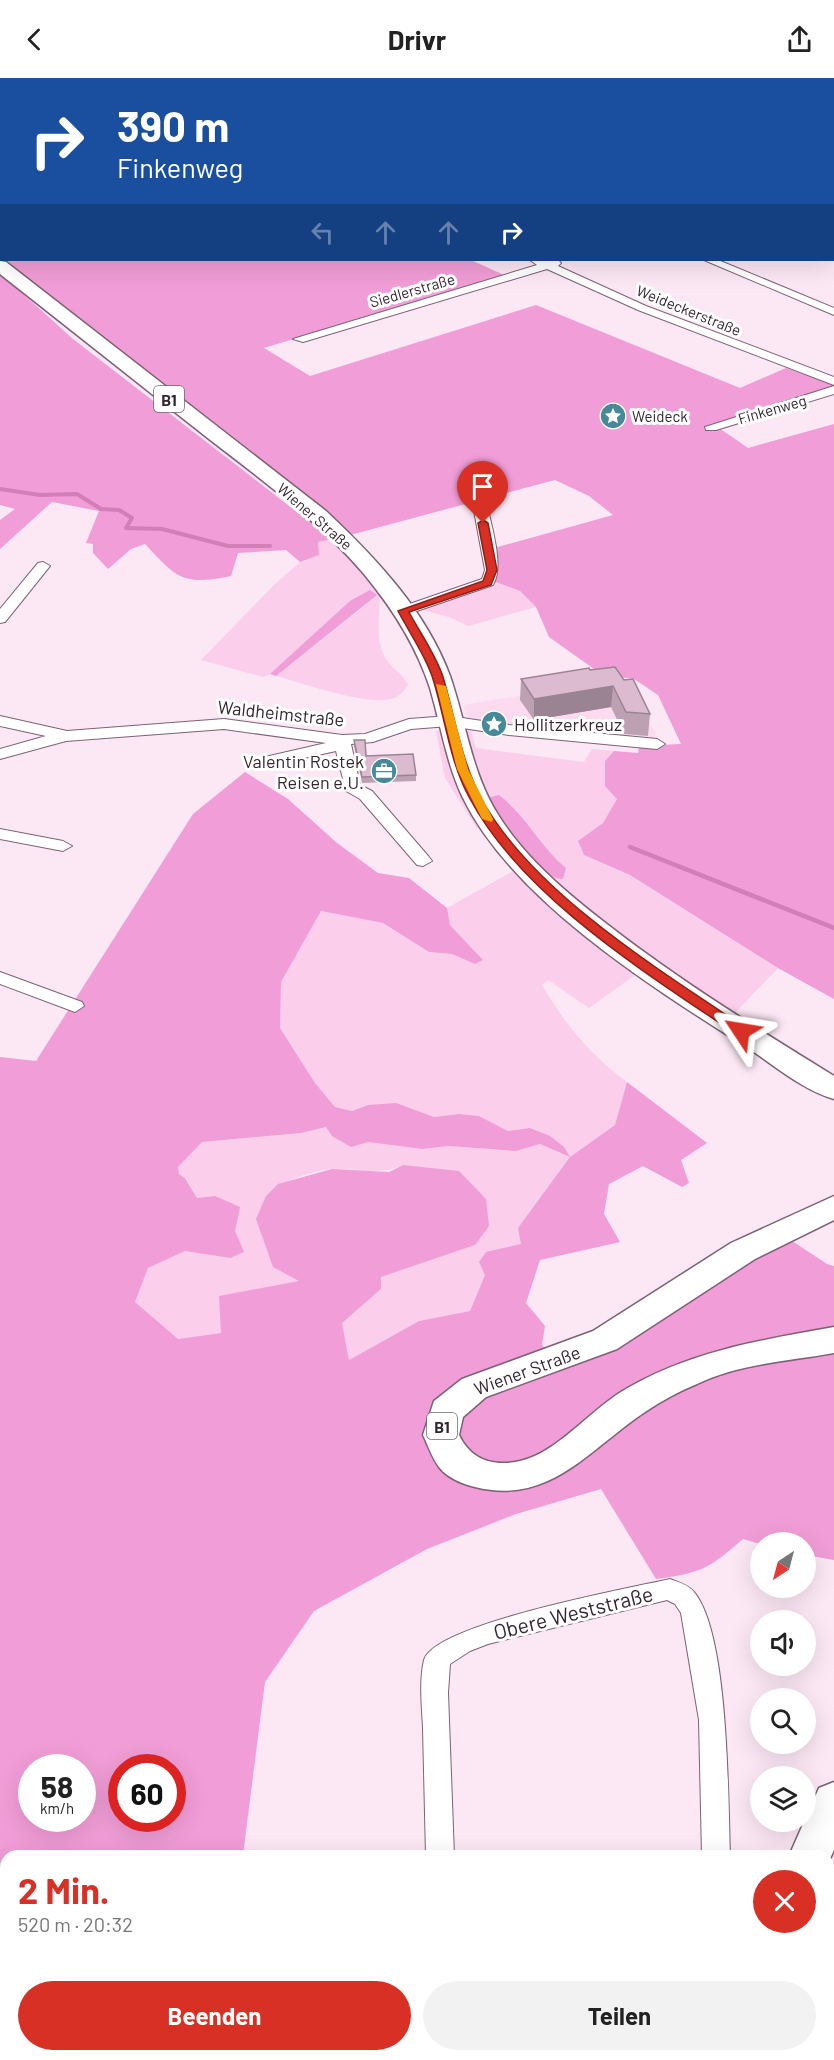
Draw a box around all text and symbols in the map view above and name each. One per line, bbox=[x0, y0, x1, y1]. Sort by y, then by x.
icon: back bbox=[18, 23, 51, 56]
text: Drivr bbox=[388, 23, 446, 55]
icon: share bbox=[783, 23, 816, 56]
text: 390 m bbox=[117, 100, 229, 150]
icon: right bbox=[18, 102, 96, 180]
text: Finkenweg bbox=[117, 151, 243, 183]
icon: left bbox=[306, 216, 339, 249]
icon: ahead bbox=[369, 216, 402, 249]
icon: ahead bbox=[432, 216, 465, 249]
icon: right bbox=[495, 216, 528, 249]
street label: Siedlerstraße bbox=[367, 269, 457, 311]
street label: Weideckerstraße bbox=[634, 281, 744, 339]
road number: B1 bbox=[154, 386, 184, 412]
street label: Finkenweg bbox=[736, 391, 808, 427]
place icon: Weideck bbox=[598, 401, 628, 431]
place label: Weideck bbox=[632, 407, 688, 425]
pin bbox=[457, 461, 508, 523]
icon: arrive bbox=[466, 470, 499, 503]
street label: Wiener Straße bbox=[274, 479, 356, 553]
street label: Waldheimstraße bbox=[217, 695, 345, 731]
place icon: Hollitzerkreuz bbox=[479, 709, 509, 739]
place label: Hollitzerkreuz bbox=[514, 713, 622, 735]
place label: Valentin Rostek Reisen e.U. bbox=[243, 750, 364, 793]
office icon: Valentin Rostek Reisen e.U. bbox=[369, 756, 399, 786]
position arrow bbox=[709, 999, 773, 1063]
street label: Wiener Straße bbox=[471, 1341, 583, 1399]
road number: B1 bbox=[427, 1413, 457, 1439]
north arrow bbox=[750, 1532, 816, 1598]
map controls bbox=[750, 1532, 816, 1832]
street label: Obere Weststraße bbox=[491, 1580, 655, 1644]
button: sound bbox=[750, 1610, 816, 1676]
button: search bbox=[750, 1688, 816, 1754]
speed limit sign: 60 bbox=[108, 1754, 186, 1832]
button: layers bbox=[750, 1766, 816, 1832]
text: 58 bbox=[41, 1768, 73, 1804]
text: km/h bbox=[40, 1799, 74, 1817]
text: 2 Min. bbox=[18, 1868, 109, 1911]
button: close bbox=[753, 1870, 816, 1933]
text: 520 m · 20:32 bbox=[18, 1912, 133, 1936]
button: Beenden bbox=[18, 1981, 411, 2050]
button: Teilen bbox=[423, 1981, 816, 2050]

